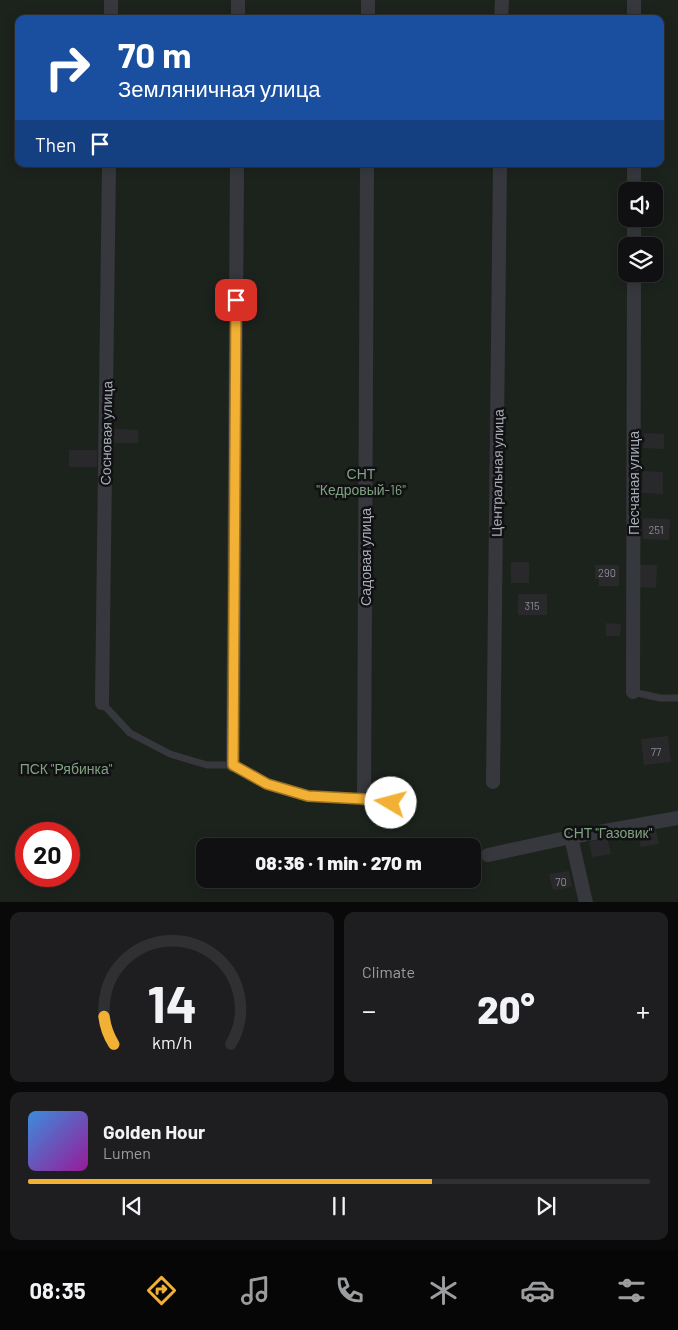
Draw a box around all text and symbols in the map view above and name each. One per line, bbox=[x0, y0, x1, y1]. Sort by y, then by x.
text: 70 m bbox=[118, 33, 192, 75]
icon: right bbox=[35, 35, 100, 100]
text: Земляничная улица bbox=[118, 75, 320, 101]
icon: arrive bbox=[86, 130, 114, 158]
text: Then bbox=[35, 133, 76, 156]
map controls bbox=[618, 182, 663, 282]
button: sound bbox=[618, 182, 663, 227]
button: layers bbox=[618, 237, 663, 282]
pin bbox=[215, 279, 257, 321]
icon: arrive bbox=[222, 286, 250, 314]
street label: Сосновая улица bbox=[97, 380, 115, 485]
street label: Центральная улица bbox=[487, 409, 507, 537]
street label: Песчаная улица bbox=[625, 431, 642, 535]
park label: СНТ "Кедровый-16" bbox=[316, 465, 406, 498]
street label: Садовая улица bbox=[357, 508, 374, 606]
house number: 251 bbox=[648, 523, 664, 536]
house number: 290 bbox=[598, 566, 616, 579]
house number: 315 bbox=[524, 599, 540, 612]
house number: 77 bbox=[651, 745, 661, 758]
park label: ПСК "Рябинка" bbox=[20, 760, 113, 777]
position arrow bbox=[364, 776, 416, 828]
speed limit sign: 20 bbox=[15, 822, 80, 887]
park label: СНТ "Газовик" bbox=[564, 824, 653, 841]
text: 08:36 · 1 min · 270 m bbox=[255, 851, 422, 874]
house number: 70 bbox=[555, 875, 567, 888]
text: Climate bbox=[362, 962, 415, 981]
text: 14 bbox=[147, 971, 197, 1033]
text: 20° bbox=[477, 986, 535, 1032]
text: − bbox=[362, 993, 376, 1027]
text: + bbox=[636, 993, 650, 1027]
text: km/h bbox=[152, 1031, 192, 1053]
text: Golden Hour bbox=[103, 1120, 205, 1143]
text: Lumen bbox=[103, 1143, 151, 1162]
icon: previous bbox=[118, 1192, 146, 1220]
icon: pause bbox=[325, 1192, 353, 1220]
icon: next bbox=[532, 1192, 560, 1220]
icon: directions bbox=[144, 1273, 179, 1308]
icon: music bbox=[238, 1273, 273, 1308]
icon: phone bbox=[332, 1273, 367, 1308]
icon: climate bbox=[426, 1273, 461, 1308]
icon: car bbox=[520, 1273, 555, 1308]
icon: filters bbox=[614, 1273, 649, 1308]
text: 08:35 bbox=[29, 1277, 86, 1303]

